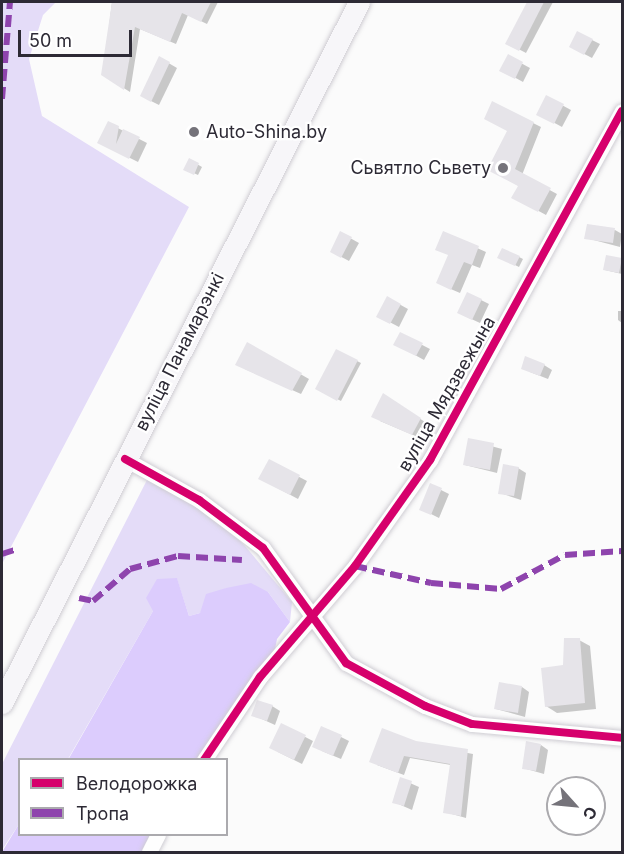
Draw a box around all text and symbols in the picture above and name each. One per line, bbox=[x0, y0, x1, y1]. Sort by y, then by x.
scale bar bbox=[21, 18, 135, 56]
text: 50 m bbox=[29, 30, 72, 51]
place label: Auto-Shina.by bbox=[206, 121, 327, 143]
marker: Auto-Shina.by bbox=[187, 125, 201, 139]
place label: Сьвятло Сьвету bbox=[350, 157, 491, 179]
marker: Сьвятло Сьвету bbox=[496, 161, 510, 175]
street label: вуліца Панамарэнкі bbox=[131, 269, 229, 435]
street label: вуліца Мядзвежына bbox=[394, 313, 500, 475]
legend bbox=[18, 758, 228, 836]
text: Велодорожка bbox=[76, 773, 197, 794]
north arrow bbox=[546, 776, 606, 836]
text: Тропа bbox=[76, 803, 129, 824]
text: С bbox=[579, 803, 602, 823]

